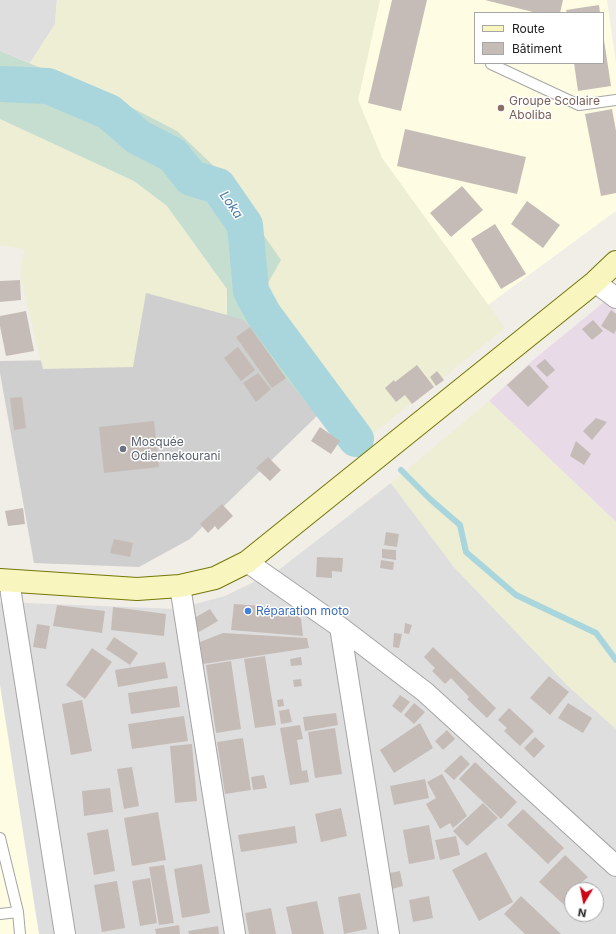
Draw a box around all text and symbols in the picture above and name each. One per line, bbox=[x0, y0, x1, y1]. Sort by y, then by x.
legend bbox=[474, 12, 604, 64]
text: Route bbox=[512, 21, 545, 36]
text: Bâtiment bbox=[512, 41, 562, 56]
place label: Groupe Scolaire Aboliba bbox=[509, 94, 600, 122]
marker: Groupe Scolaire Aboliba bbox=[496, 103, 506, 113]
water label: Loka bbox=[216, 188, 246, 222]
place label: Mosquée Odiennekourani bbox=[131, 435, 220, 463]
marker: Mosquée Odiennekourani bbox=[118, 444, 128, 454]
place label: Réparation moto bbox=[256, 604, 349, 618]
marker: Réparation moto bbox=[243, 606, 253, 616]
north arrow bbox=[564, 882, 604, 922]
text: N bbox=[577, 905, 587, 920]

